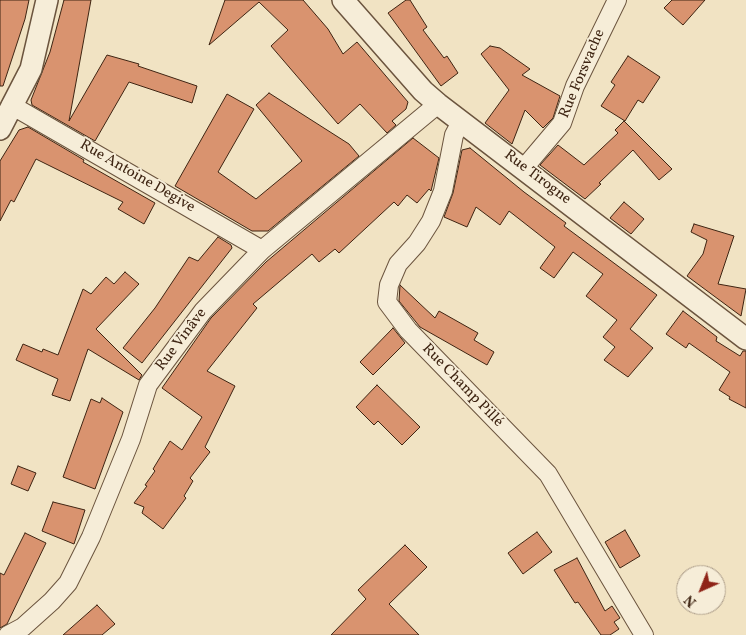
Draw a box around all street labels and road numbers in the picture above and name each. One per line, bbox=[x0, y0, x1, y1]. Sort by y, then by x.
street label: Rue Forsvache bbox=[556, 27, 610, 121]
street label: Rue Antoine Degive bbox=[76, 137, 198, 217]
street label: Rue Tirogne bbox=[500, 147, 574, 209]
street label: Rue Vinâve bbox=[153, 305, 211, 375]
street label: Rue Champ Pillé bbox=[418, 340, 506, 432]

